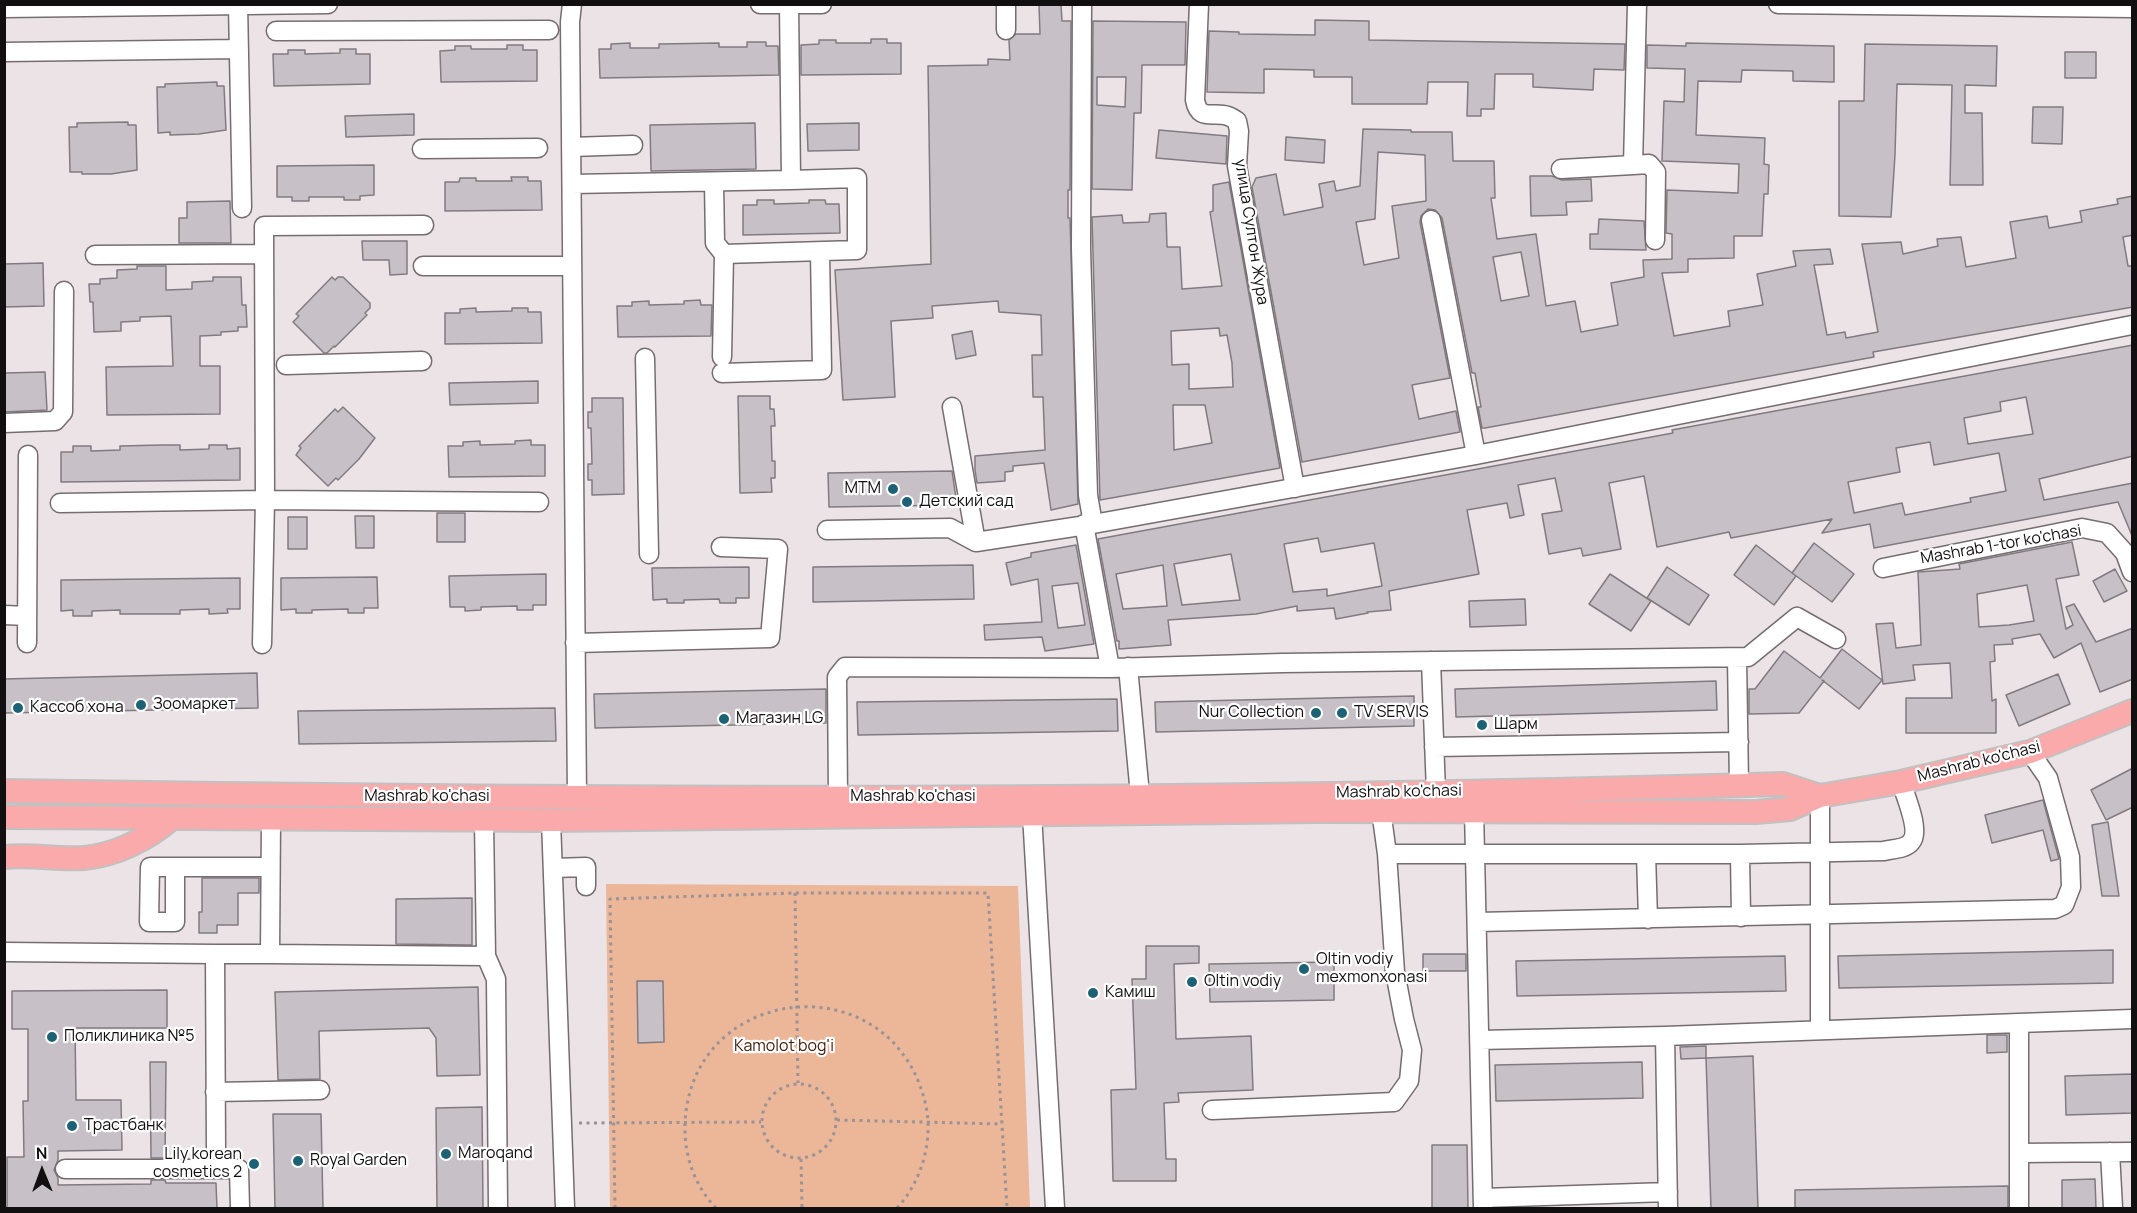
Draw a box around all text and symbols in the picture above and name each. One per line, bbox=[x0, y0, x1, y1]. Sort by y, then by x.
street label: улица Султон Жура bbox=[1230, 158, 1272, 306]
place label: MTM bbox=[845, 479, 881, 499]
marker: MTM bbox=[886, 482, 900, 496]
place label: Детский сад bbox=[919, 492, 1013, 512]
marker: Детский сад bbox=[900, 495, 914, 509]
street label: Mashrab 1-tor ko'chasi bbox=[1919, 521, 2083, 569]
place label: Зоомаркет bbox=[153, 695, 236, 715]
place label: Кассоб хона bbox=[30, 698, 124, 718]
marker: Зоомаркет bbox=[134, 698, 148, 712]
marker: Кассоб хона bbox=[11, 701, 25, 715]
place label: Nur Collection bbox=[1199, 703, 1304, 723]
place label: TV SERVIS bbox=[1354, 703, 1429, 723]
marker: Nur Collection bbox=[1309, 706, 1323, 720]
marker: TV SERVIS bbox=[1335, 706, 1349, 720]
place label: Магазин LG bbox=[736, 709, 823, 729]
marker: Магазин LG bbox=[717, 712, 731, 726]
place label: Шарм bbox=[1494, 715, 1538, 735]
marker: Шарм bbox=[1475, 718, 1489, 732]
street label: Mashrab ko'chasi bbox=[1916, 737, 2042, 787]
street label: Mashrab ko'chasi bbox=[1336, 781, 1462, 803]
street label: Mashrab ko'chasi bbox=[364, 787, 490, 807]
street label: Mashrab ko'chasi bbox=[850, 787, 976, 807]
place label: Oltin vodiy mexmonxonasi bbox=[1316, 950, 1428, 988]
marker: Oltin vodiy mexmonxonasi bbox=[1297, 962, 1311, 976]
place label: Oltin vodiy bbox=[1204, 972, 1281, 992]
marker: Oltin vodiy bbox=[1185, 975, 1199, 989]
place label: Камиш bbox=[1105, 983, 1156, 1003]
marker: Камиш bbox=[1086, 986, 1100, 1000]
place label: Поликлиника №5 bbox=[64, 1027, 194, 1047]
marker: Поликлиника №5 bbox=[45, 1030, 59, 1044]
park label: Kamolot bog'i bbox=[734, 1037, 834, 1057]
place label: Трастбанк bbox=[84, 1116, 163, 1136]
marker: Трастбанк bbox=[65, 1119, 79, 1133]
north arrow bbox=[12, 1141, 72, 1201]
text: N bbox=[36, 1142, 48, 1164]
place label: Maroqand bbox=[458, 1144, 533, 1164]
place label: Lily korean cosmetics 2 bbox=[153, 1145, 242, 1183]
marker: Maroqand bbox=[439, 1147, 453, 1161]
place label: Royal Garden bbox=[310, 1151, 407, 1171]
marker: Royal Garden bbox=[291, 1154, 305, 1168]
marker: Lily korean cosmetics 2 bbox=[247, 1157, 261, 1171]

